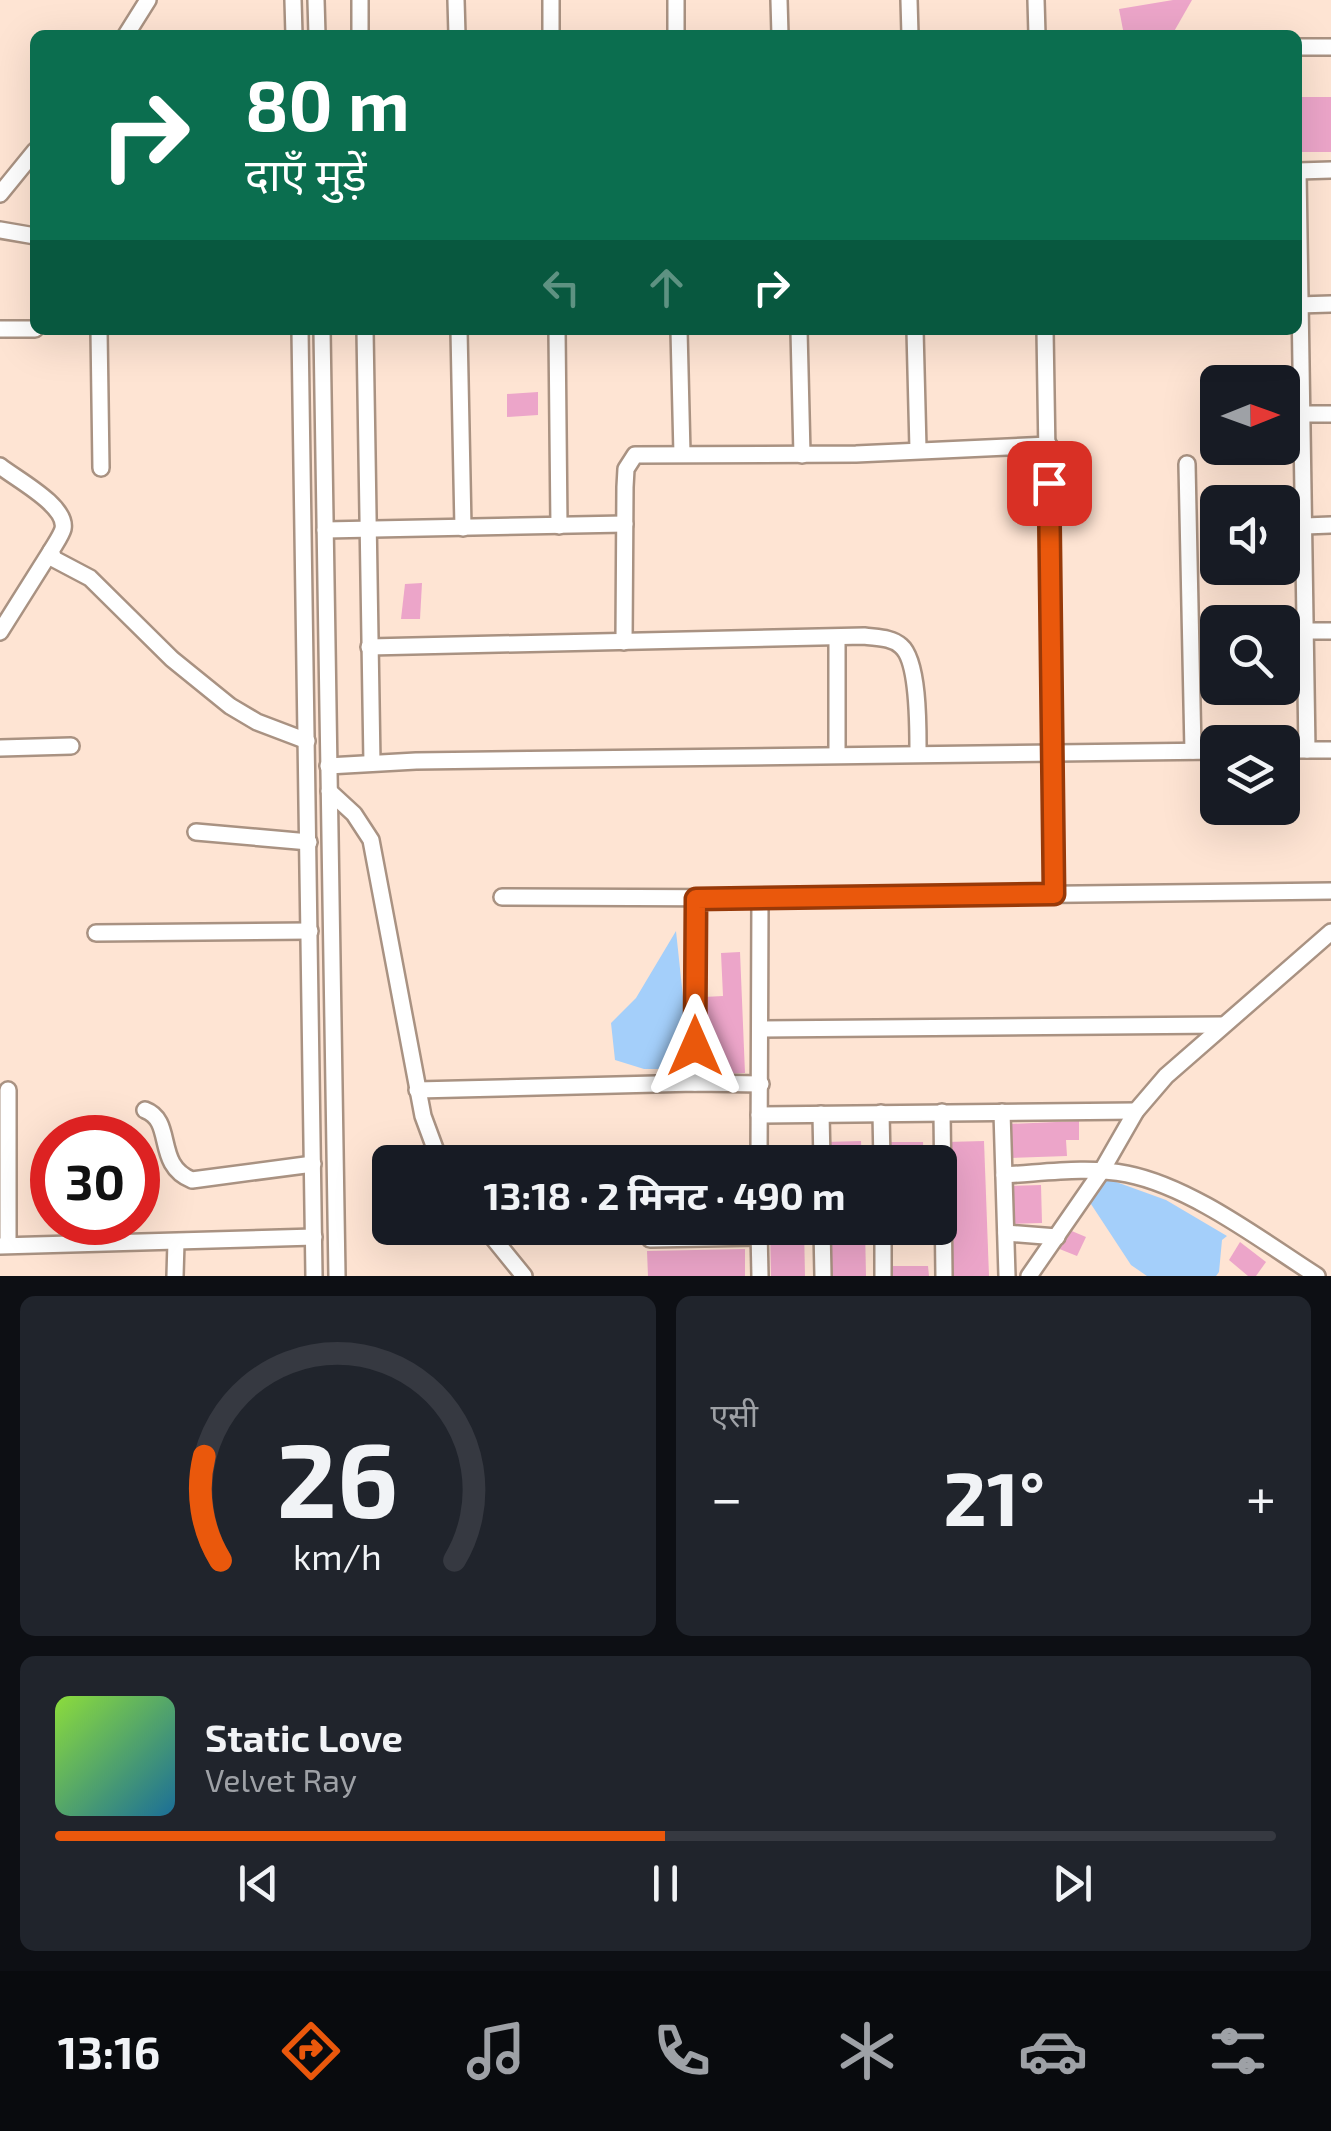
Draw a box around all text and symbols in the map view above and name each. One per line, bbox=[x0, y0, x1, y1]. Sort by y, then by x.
text: 80 m bbox=[245, 61, 410, 145]
icon: right bbox=[80, 70, 210, 200]
text: दाएँ मुड़ें bbox=[245, 146, 366, 200]
icon: left bbox=[534, 260, 589, 315]
icon: ahead bbox=[639, 260, 694, 315]
icon: right bbox=[744, 260, 799, 315]
north arrow bbox=[1200, 365, 1300, 465]
map controls bbox=[1200, 365, 1300, 825]
pin bbox=[1007, 441, 1092, 526]
icon: arrive bbox=[1022, 456, 1077, 511]
button: sound bbox=[1200, 485, 1300, 585]
button: search bbox=[1200, 605, 1300, 705]
button: layers bbox=[1200, 725, 1300, 825]
position arrow bbox=[643, 994, 747, 1098]
speed limit sign: 30 bbox=[30, 1115, 160, 1245]
text: 13:18 · 2 मिनट · 490 m bbox=[483, 1172, 846, 1218]
text: एसी bbox=[711, 1395, 758, 1433]
text: 26 bbox=[277, 1414, 399, 1539]
text: 21° bbox=[943, 1451, 1045, 1541]
text: − bbox=[711, 1463, 743, 1529]
text: + bbox=[1246, 1463, 1276, 1529]
text: km/h bbox=[293, 1534, 382, 1577]
text: Static Love bbox=[205, 1714, 403, 1760]
text: Velvet Ray bbox=[205, 1760, 357, 1798]
icon: previous bbox=[231, 1856, 286, 1911]
icon: pause bbox=[638, 1856, 693, 1911]
icon: next bbox=[1045, 1856, 1100, 1911]
icon: directions bbox=[276, 2016, 346, 2086]
icon: music bbox=[461, 2016, 531, 2086]
icon: phone bbox=[647, 2016, 717, 2086]
icon: climate bbox=[832, 2016, 902, 2086]
icon: car bbox=[1018, 2016, 1088, 2086]
icon: filters bbox=[1203, 2016, 1273, 2086]
text: 13:16 bbox=[58, 2024, 160, 2078]

